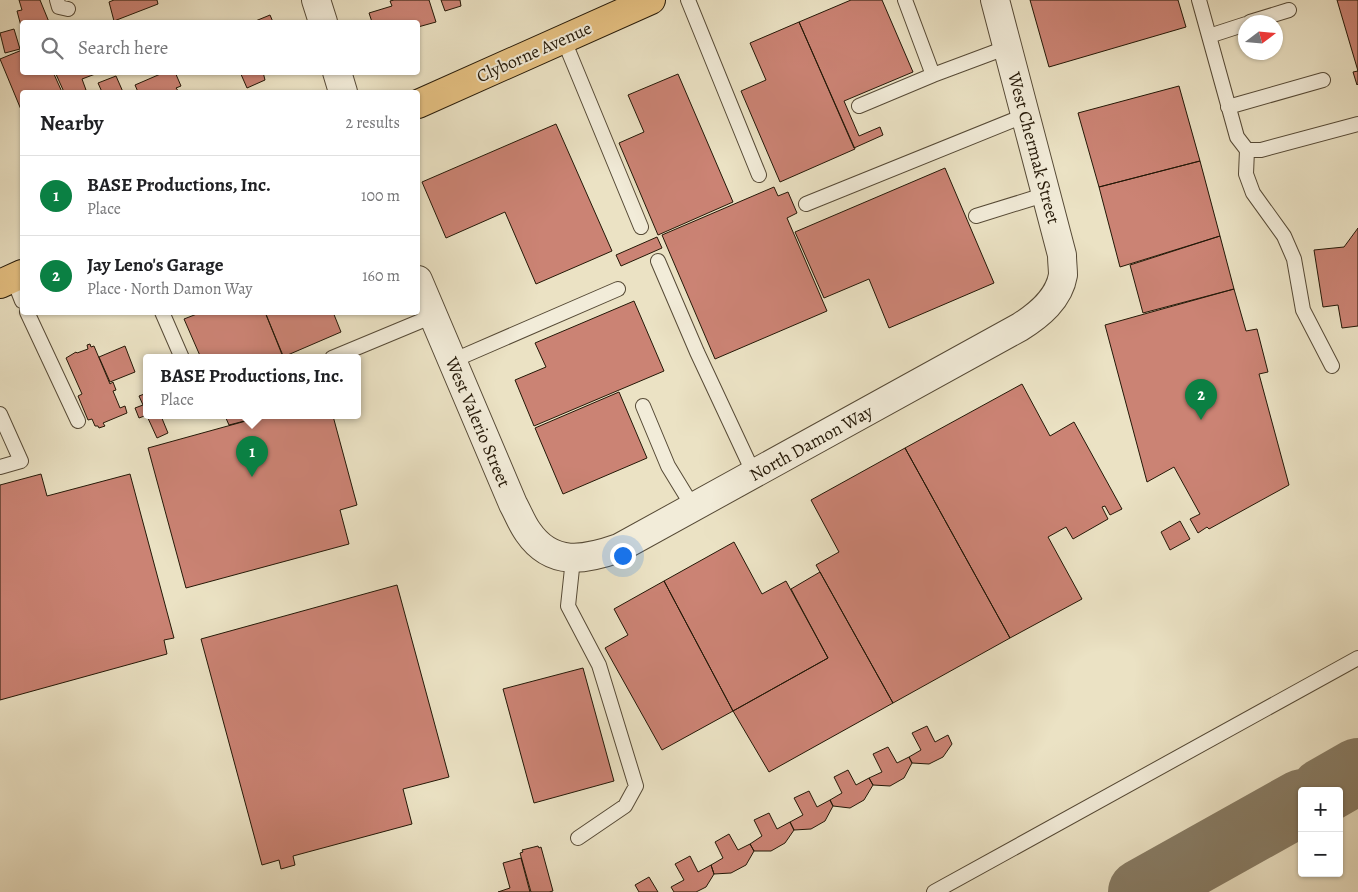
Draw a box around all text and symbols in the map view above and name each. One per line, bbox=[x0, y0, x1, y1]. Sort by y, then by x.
north arrow bbox=[1238, 15, 1283, 60]
street label: Clyborne Avenue bbox=[473, 16, 595, 88]
search box bbox=[20, 20, 420, 75]
icon: search bbox=[38, 34, 66, 62]
text: Search here bbox=[78, 35, 168, 61]
street label: West Chermak Street bbox=[1002, 68, 1066, 227]
text: Nearby bbox=[40, 109, 103, 137]
text: 2 results bbox=[345, 112, 400, 134]
text: BASE Productions, Inc. bbox=[87, 172, 271, 198]
text: 1 bbox=[53, 185, 59, 207]
text: 100 m bbox=[361, 185, 400, 207]
text: Place bbox=[87, 198, 121, 220]
text: Jay Leno's Garage bbox=[87, 252, 223, 278]
text: 2 bbox=[52, 265, 60, 287]
text: 160 m bbox=[362, 265, 400, 287]
text: Place · North Damon Way bbox=[87, 278, 253, 300]
street label: West Valerio Street bbox=[439, 352, 516, 491]
popup bbox=[143, 354, 361, 419]
text: BASE Productions, Inc. bbox=[160, 363, 344, 389]
pin: 2 bbox=[1185, 379, 1217, 420]
text: Place bbox=[160, 389, 194, 411]
street label: North Damon Way bbox=[745, 399, 878, 487]
pin: 1 bbox=[236, 436, 268, 477]
your location bbox=[610, 543, 636, 569]
map controls bbox=[1298, 787, 1343, 877]
button: + bbox=[1298, 787, 1343, 832]
button: − bbox=[1298, 832, 1343, 877]

